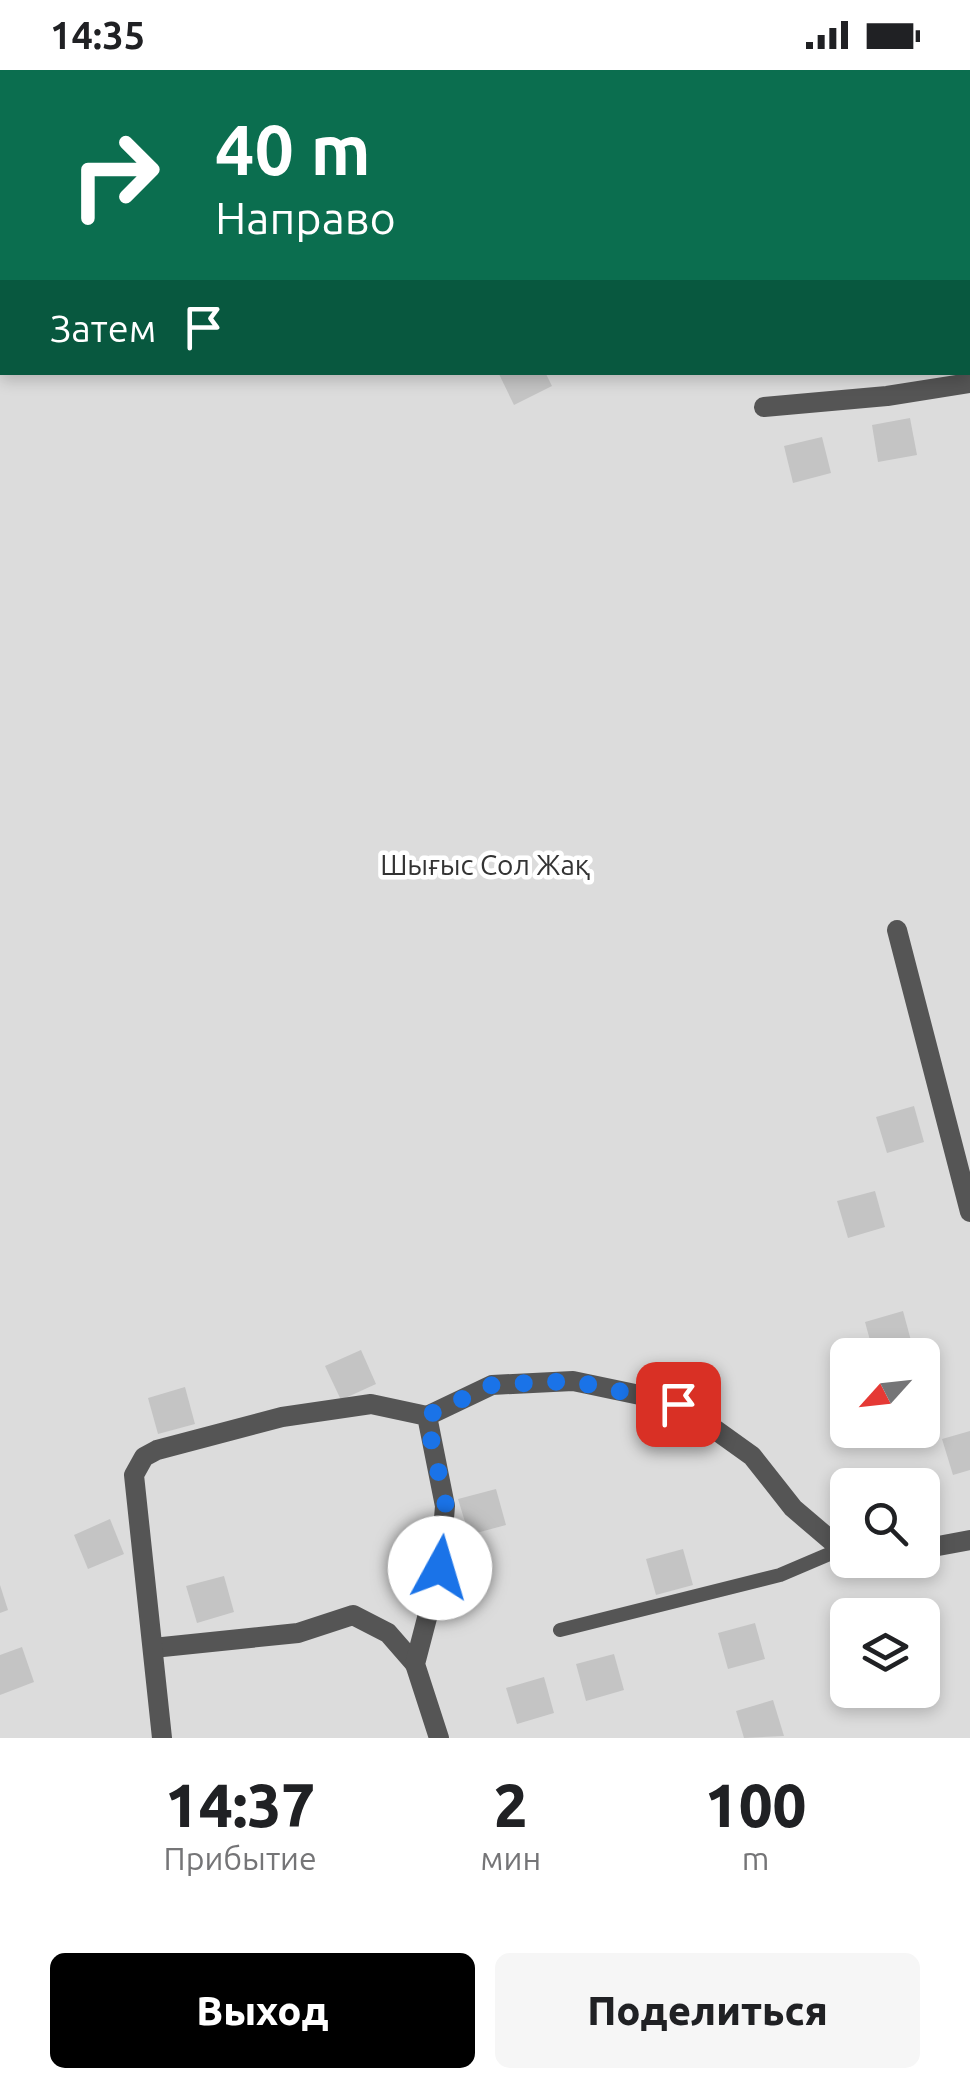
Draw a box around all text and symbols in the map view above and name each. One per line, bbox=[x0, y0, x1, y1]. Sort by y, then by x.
text: 14:35 bbox=[50, 14, 145, 56]
icon: right bbox=[50, 110, 180, 240]
text: 40 m bbox=[215, 110, 371, 188]
text: Направо bbox=[215, 192, 396, 243]
icon: arrive bbox=[176, 300, 231, 355]
text: Затем bbox=[50, 307, 156, 349]
park label: Шығыс Сол Жақ bbox=[380, 849, 590, 880]
north arrow bbox=[830, 1338, 940, 1448]
map controls bbox=[830, 1338, 940, 1708]
pin bbox=[636, 1362, 721, 1447]
icon: arrive bbox=[651, 1377, 706, 1432]
button: search bbox=[830, 1468, 940, 1578]
position arrow bbox=[388, 1516, 492, 1620]
button: layers bbox=[830, 1598, 940, 1708]
text: 14:37 bbox=[165, 1771, 315, 1838]
text: 2 bbox=[494, 1771, 528, 1838]
text: 100 bbox=[705, 1771, 806, 1838]
text: Прибытие bbox=[164, 1840, 317, 1876]
text: мин bbox=[480, 1840, 541, 1876]
text: m bbox=[742, 1840, 769, 1876]
button: Выход bbox=[50, 1953, 475, 2068]
button: Поделиться bbox=[495, 1953, 920, 2068]

